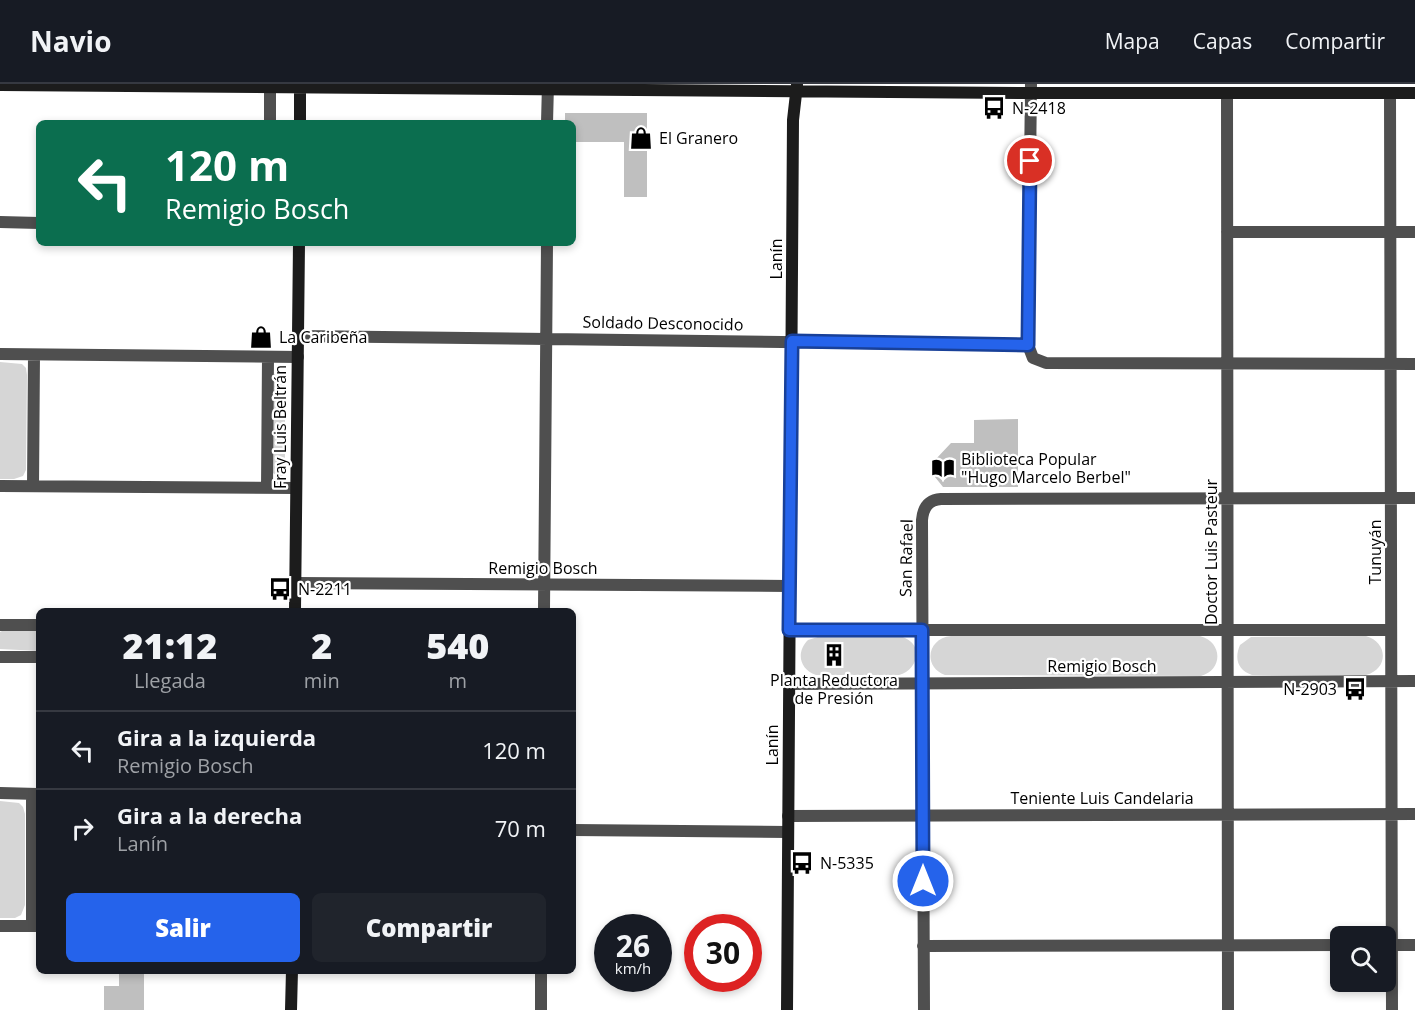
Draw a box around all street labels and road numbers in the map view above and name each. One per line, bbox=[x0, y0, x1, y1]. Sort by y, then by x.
street label: Lanín bbox=[765, 239, 787, 279]
street label: Soldado Desconocido bbox=[582, 311, 744, 335]
street label: Fray Luis Beltrán bbox=[269, 365, 291, 489]
street label: Doctor Luis Pasteur bbox=[1200, 479, 1222, 625]
street label: San Rafael bbox=[894, 519, 918, 597]
street label: Tunuyán bbox=[1364, 520, 1386, 584]
street label: Remigio Bosch bbox=[488, 557, 598, 579]
street label: Remigio Bosch bbox=[1047, 655, 1157, 677]
street label: Lanín bbox=[761, 725, 783, 765]
street label: Teniente Luis Candelaria bbox=[1010, 787, 1194, 809]

